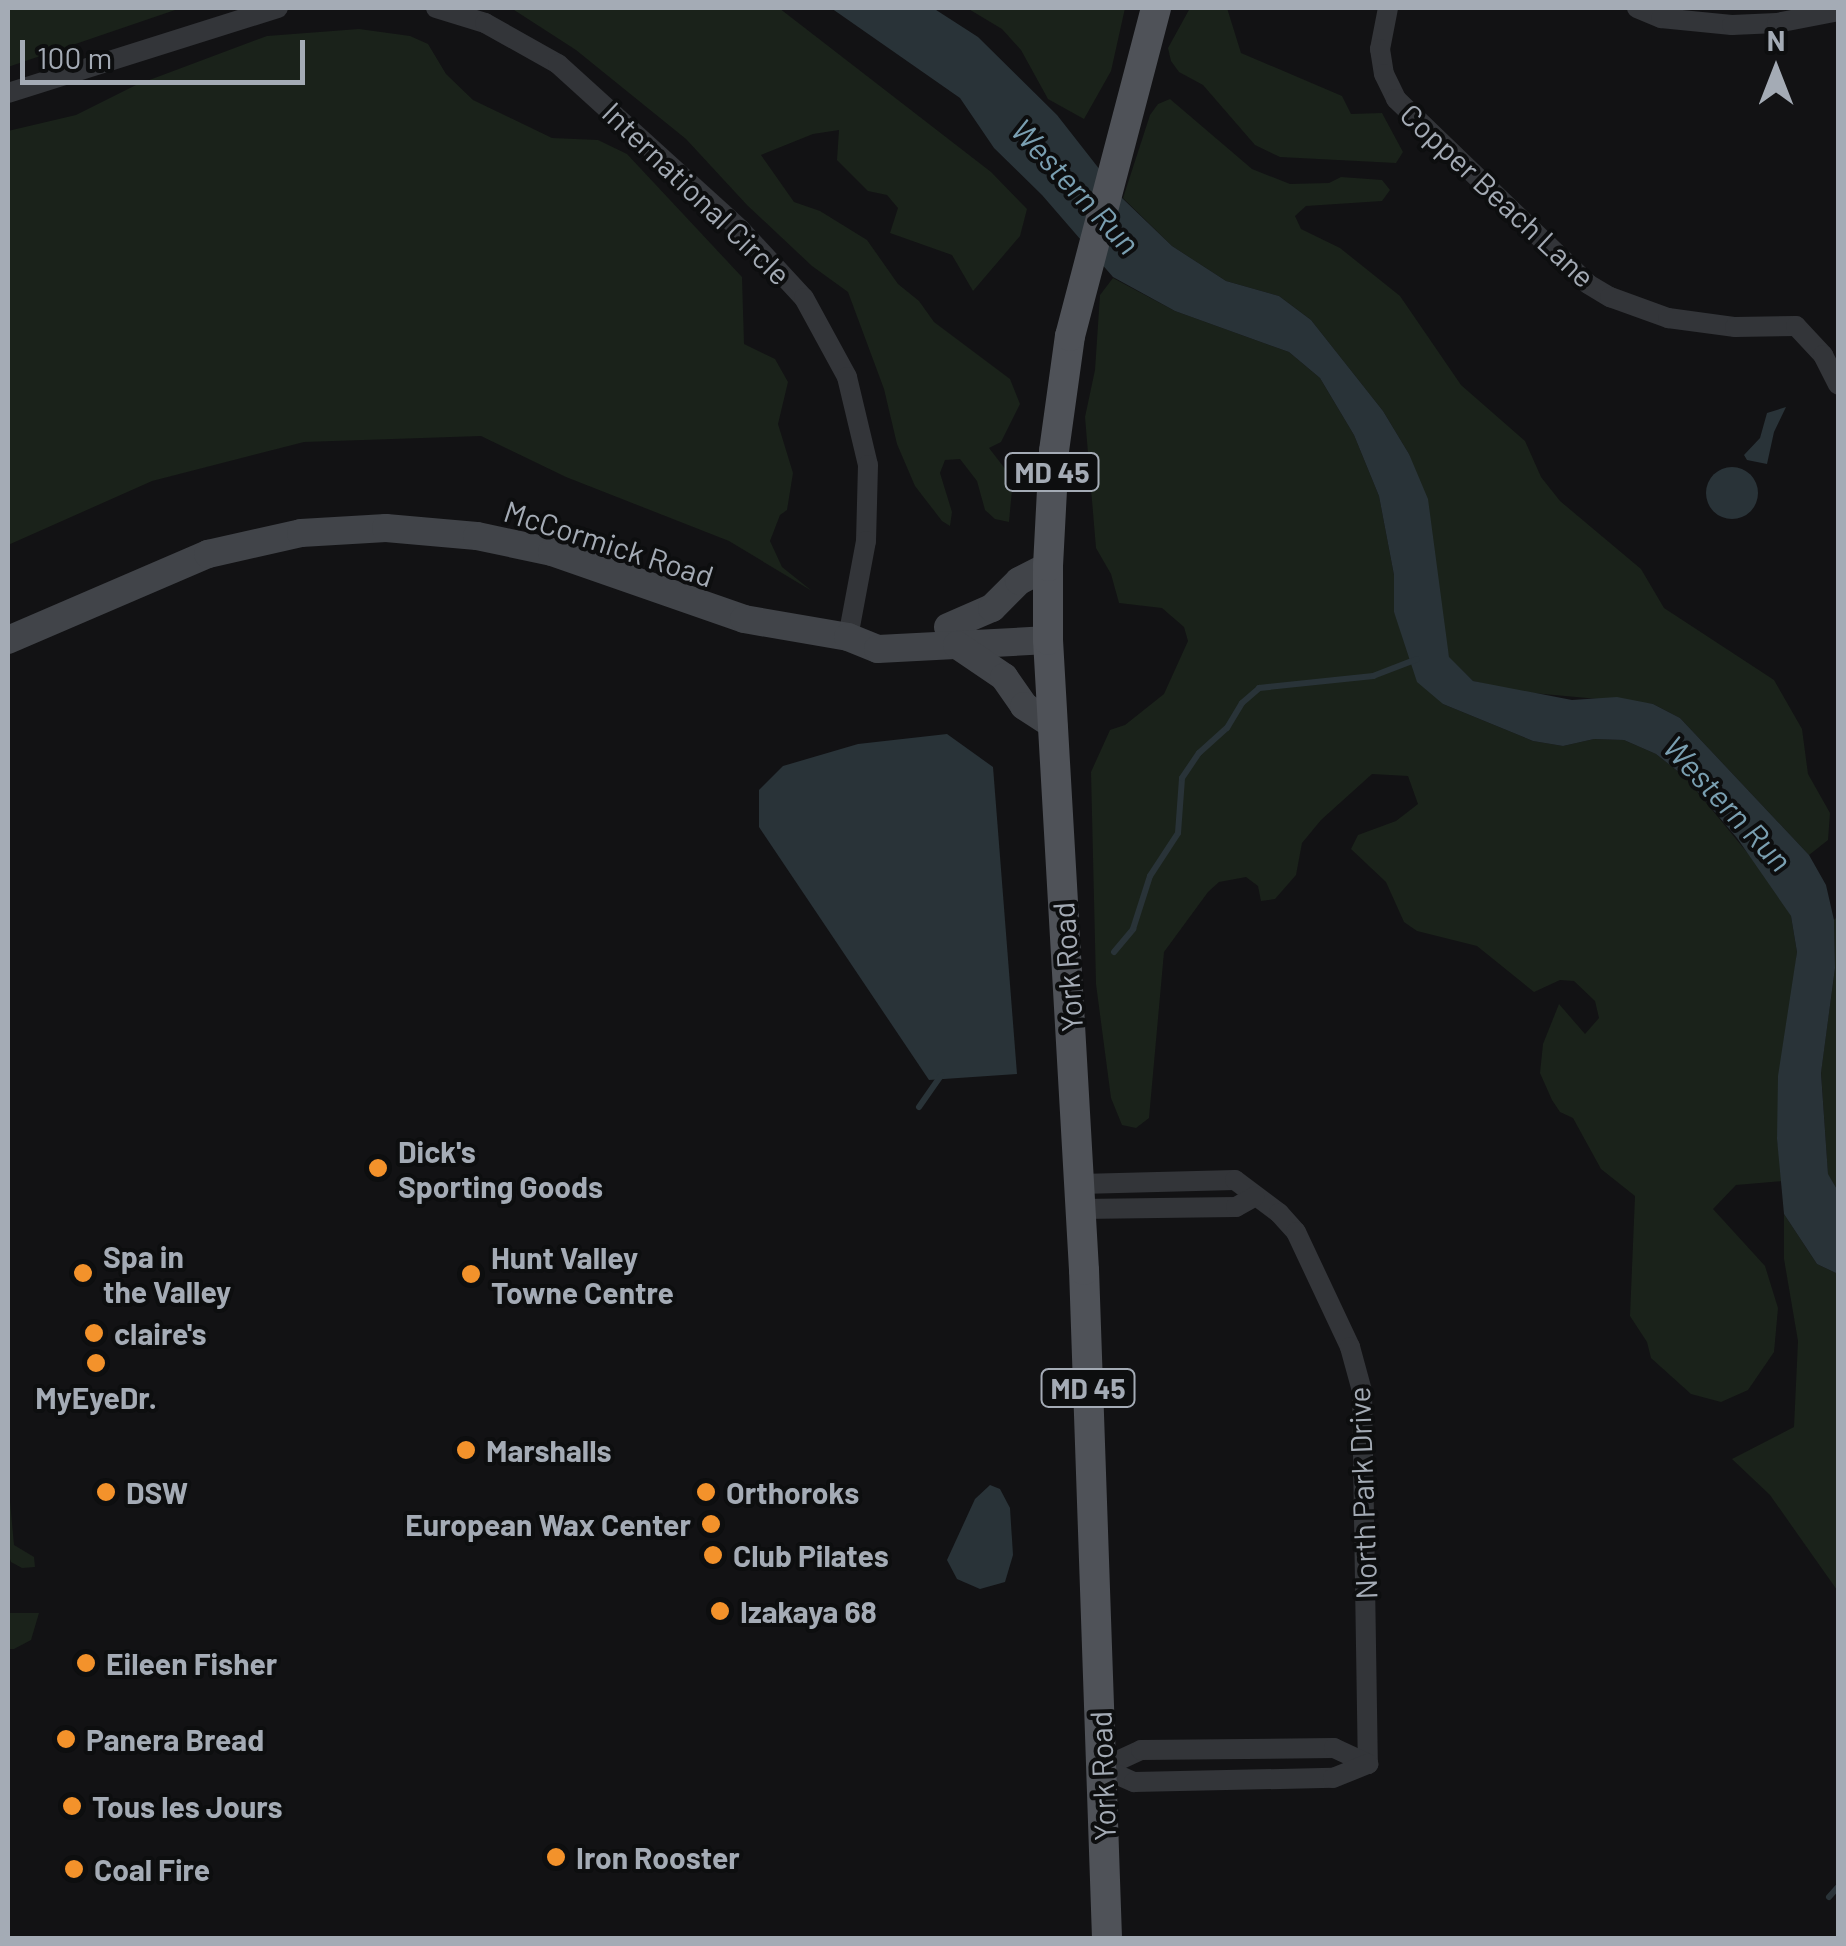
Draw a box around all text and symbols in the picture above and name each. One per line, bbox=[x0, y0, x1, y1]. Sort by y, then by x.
scale bar bbox=[25, 20, 310, 82]
north arrow bbox=[1726, 20, 1826, 120]
text: N bbox=[1767, 23, 1785, 57]
text: 100 m bbox=[37, 39, 112, 75]
street label: International Circle bbox=[596, 94, 798, 292]
street label: Copper Beach Lane bbox=[1393, 96, 1603, 294]
water label: Western Run bbox=[1004, 110, 1148, 262]
road number: MD 45 bbox=[1004, 449, 1100, 495]
street label: McCormick Road bbox=[500, 492, 718, 594]
water label: Western Run bbox=[1656, 727, 1800, 879]
street label: York Road bbox=[1045, 901, 1089, 1033]
place label: Dick's Sporting Goods bbox=[398, 1133, 603, 1204]
marker: Dick's Sporting Goods bbox=[367, 1157, 389, 1179]
place label: Spa in the Valley bbox=[103, 1238, 231, 1308]
place label: Hunt Valley Towne Centre bbox=[491, 1239, 674, 1310]
marker: Spa in the Valley bbox=[72, 1262, 94, 1284]
marker: Hunt Valley Towne Centre bbox=[460, 1263, 482, 1285]
place label: claire's bbox=[114, 1315, 207, 1351]
marker: claire's bbox=[83, 1322, 105, 1344]
marker: MyEyeDr. bbox=[85, 1352, 107, 1374]
road number: MD 45 bbox=[1040, 1365, 1136, 1411]
place label: MyEyeDr. bbox=[35, 1379, 157, 1415]
street label: North Park Drive bbox=[1340, 1386, 1384, 1600]
place label: Marshalls bbox=[486, 1432, 612, 1468]
marker: Marshalls bbox=[455, 1439, 477, 1461]
place label: DSW bbox=[126, 1474, 188, 1510]
place label: Orthoroks bbox=[726, 1474, 859, 1510]
marker: DSW bbox=[95, 1481, 117, 1503]
marker: Orthoroks bbox=[695, 1481, 717, 1503]
place label: European Wax Center bbox=[405, 1506, 691, 1542]
marker: European Wax Center bbox=[700, 1513, 722, 1535]
place label: Club Pilates bbox=[733, 1537, 889, 1573]
marker: Club Pilates bbox=[702, 1544, 724, 1566]
place label: Izakaya 68 bbox=[740, 1593, 877, 1629]
marker: Izakaya 68 bbox=[709, 1600, 731, 1622]
place label: Eileen Fisher bbox=[106, 1645, 277, 1681]
marker: Eileen Fisher bbox=[75, 1652, 97, 1674]
street label: York Road bbox=[1082, 1711, 1122, 1841]
place label: Panera Bread bbox=[86, 1721, 264, 1757]
marker: Panera Bread bbox=[55, 1728, 77, 1750]
place label: Tous les Jours bbox=[92, 1788, 283, 1824]
marker: Tous les Jours bbox=[61, 1795, 83, 1817]
place label: Iron Rooster bbox=[576, 1839, 740, 1875]
marker: Iron Rooster bbox=[545, 1846, 567, 1868]
place label: Coal Fire bbox=[94, 1851, 210, 1887]
marker: Coal Fire bbox=[63, 1858, 85, 1880]

